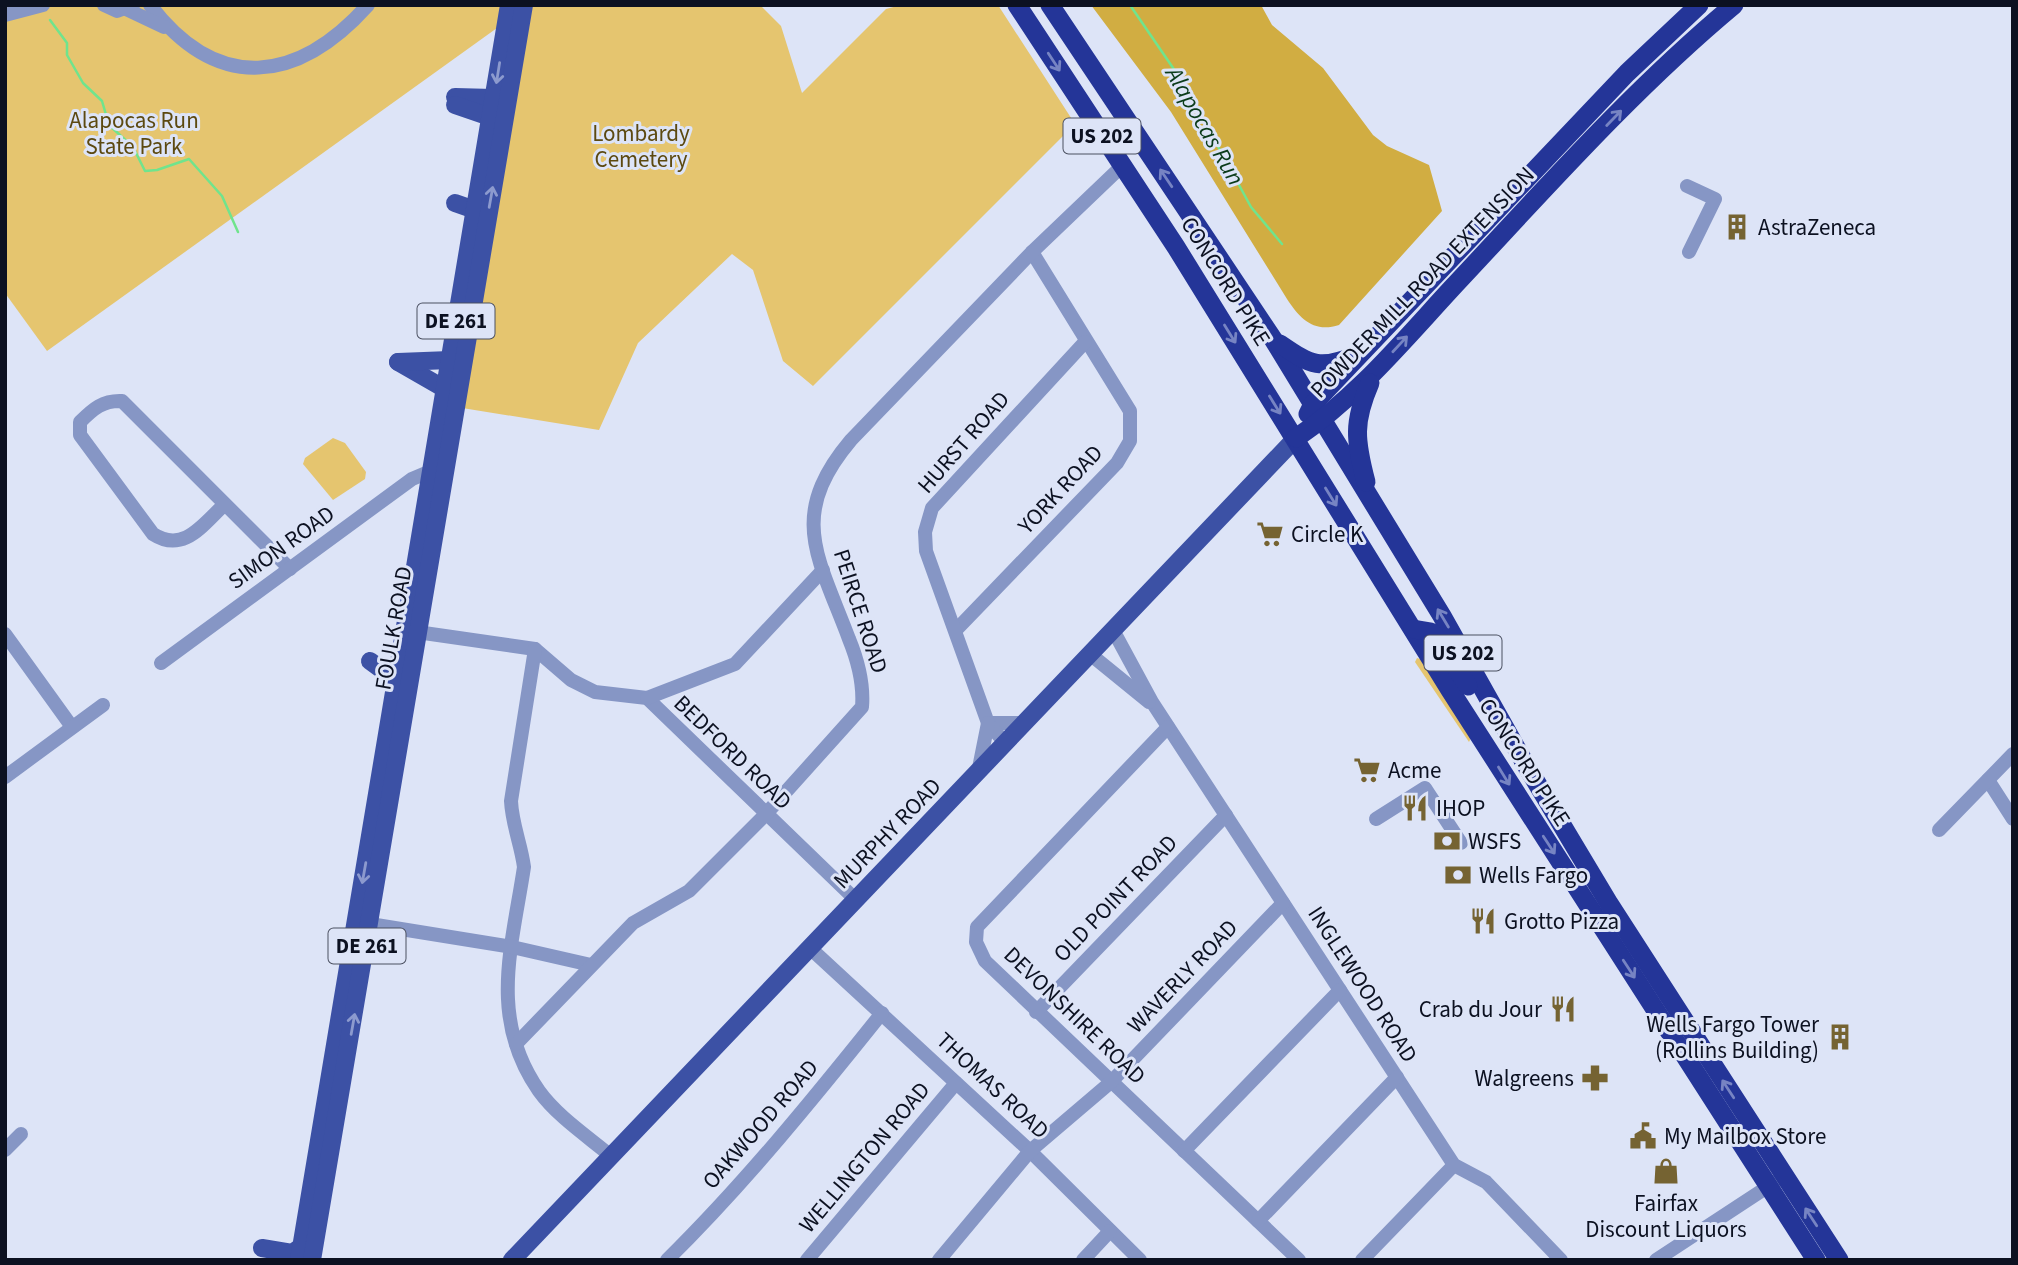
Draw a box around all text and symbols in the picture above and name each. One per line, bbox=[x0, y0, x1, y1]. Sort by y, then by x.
one-way arrow bbox=[1047, 52, 1061, 72]
water label: Alapocas Run bbox=[1155, 59, 1253, 192]
one-way arrow bbox=[491, 61, 504, 83]
park label: Alapocas Run State Park bbox=[69, 104, 199, 163]
one-way arrow bbox=[1606, 110, 1623, 127]
park label: Lombardy Cemetery bbox=[592, 117, 690, 176]
road number: US 202 bbox=[1064, 118, 1140, 154]
street label: POWDER MILL ROAD EXTENSION bbox=[1303, 159, 1542, 406]
one-way arrow bbox=[1158, 169, 1173, 188]
one-way arrow bbox=[485, 186, 498, 209]
street label: CONCORD PIKE bbox=[1173, 210, 1278, 352]
place label: AstraZeneca bbox=[1758, 211, 1876, 244]
building icon: AstraZeneca bbox=[1722, 212, 1752, 242]
road number: DE 261 bbox=[418, 304, 494, 338]
one-way arrow bbox=[1223, 324, 1238, 343]
one-way arrow bbox=[1392, 335, 1409, 352]
street label: HURST ROAD bbox=[910, 384, 1017, 501]
one-way arrow bbox=[1268, 395, 1283, 414]
street label: YORK ROAD bbox=[1010, 437, 1111, 542]
one-way arrow bbox=[1324, 486, 1338, 506]
street label: SIMON ROAD bbox=[221, 497, 341, 597]
place label: Circle K bbox=[1291, 518, 1364, 551]
supermarket icon: Circle K bbox=[1255, 519, 1285, 549]
street label: PEIRCE ROAD bbox=[825, 545, 896, 678]
street label: FOULK ROAD bbox=[366, 564, 421, 693]
one-way arrow bbox=[1435, 608, 1449, 628]
road number: US 202 bbox=[1424, 636, 1502, 670]
street label: BEDFORD ROAD bbox=[666, 687, 799, 817]
street label: CONCORD PIKE bbox=[1471, 692, 1578, 833]
place label: Acme bbox=[1388, 754, 1441, 787]
supermarket icon: Acme bbox=[1352, 755, 1382, 785]
one-way arrow bbox=[1497, 766, 1512, 785]
street label: MURPHY ROAD bbox=[826, 770, 949, 896]
place label: IHOP bbox=[1436, 792, 1485, 825]
restaurant icon: IHOP bbox=[1400, 793, 1430, 823]
place label: WSFS bbox=[1468, 825, 1521, 858]
bank icon: WSFS bbox=[1432, 826, 1462, 856]
street label: OLD POINT ROAD bbox=[1046, 827, 1185, 970]
one-way arrow bbox=[1542, 835, 1556, 854]
place label: Wells Fargo bbox=[1479, 859, 1588, 892]
bank icon: Wells Fargo bbox=[1443, 860, 1473, 890]
one-way arrow bbox=[357, 861, 370, 884]
street label: INGLEWOOD ROAD bbox=[1300, 900, 1426, 1069]
place label: Grotto Pizza bbox=[1504, 905, 1619, 938]
restaurant icon: Grotto Pizza bbox=[1468, 906, 1498, 936]
street label: WAVERLY ROAD bbox=[1119, 912, 1245, 1041]
road number: DE 261 bbox=[328, 928, 406, 964]
street label: DEVONSHIRE ROAD bbox=[996, 939, 1153, 1092]
one-way arrow bbox=[1623, 959, 1637, 979]
place label: Crab du Jour bbox=[1419, 993, 1543, 1026]
restaurant icon: Crab du Jour bbox=[1548, 994, 1578, 1024]
place label: Wells Fargo Tower (Rollins Building) bbox=[1646, 1008, 1820, 1067]
one-way arrow bbox=[347, 1013, 360, 1035]
building icon: Wells Fargo Tower (Rollins Building) bbox=[1825, 1022, 1855, 1052]
street label: THOMAS ROAD bbox=[929, 1024, 1056, 1146]
street label: OAKWOOD ROAD bbox=[695, 1052, 826, 1197]
place label: Walgreens bbox=[1474, 1062, 1574, 1095]
pharmacy icon: Walgreens bbox=[1580, 1063, 1610, 1093]
street label: WELLINGTON ROAD bbox=[791, 1075, 938, 1240]
one-way arrow bbox=[1721, 1080, 1736, 1099]
place label: My Mailbox Store bbox=[1664, 1120, 1826, 1153]
public building icon: My Mailbox Store bbox=[1628, 1121, 1658, 1151]
shop icon: Fairfax Discount Liquors bbox=[1651, 1156, 1681, 1186]
place label: Fairfax Discount Liquors bbox=[1585, 1187, 1747, 1246]
one-way arrow bbox=[1804, 1208, 1818, 1228]

